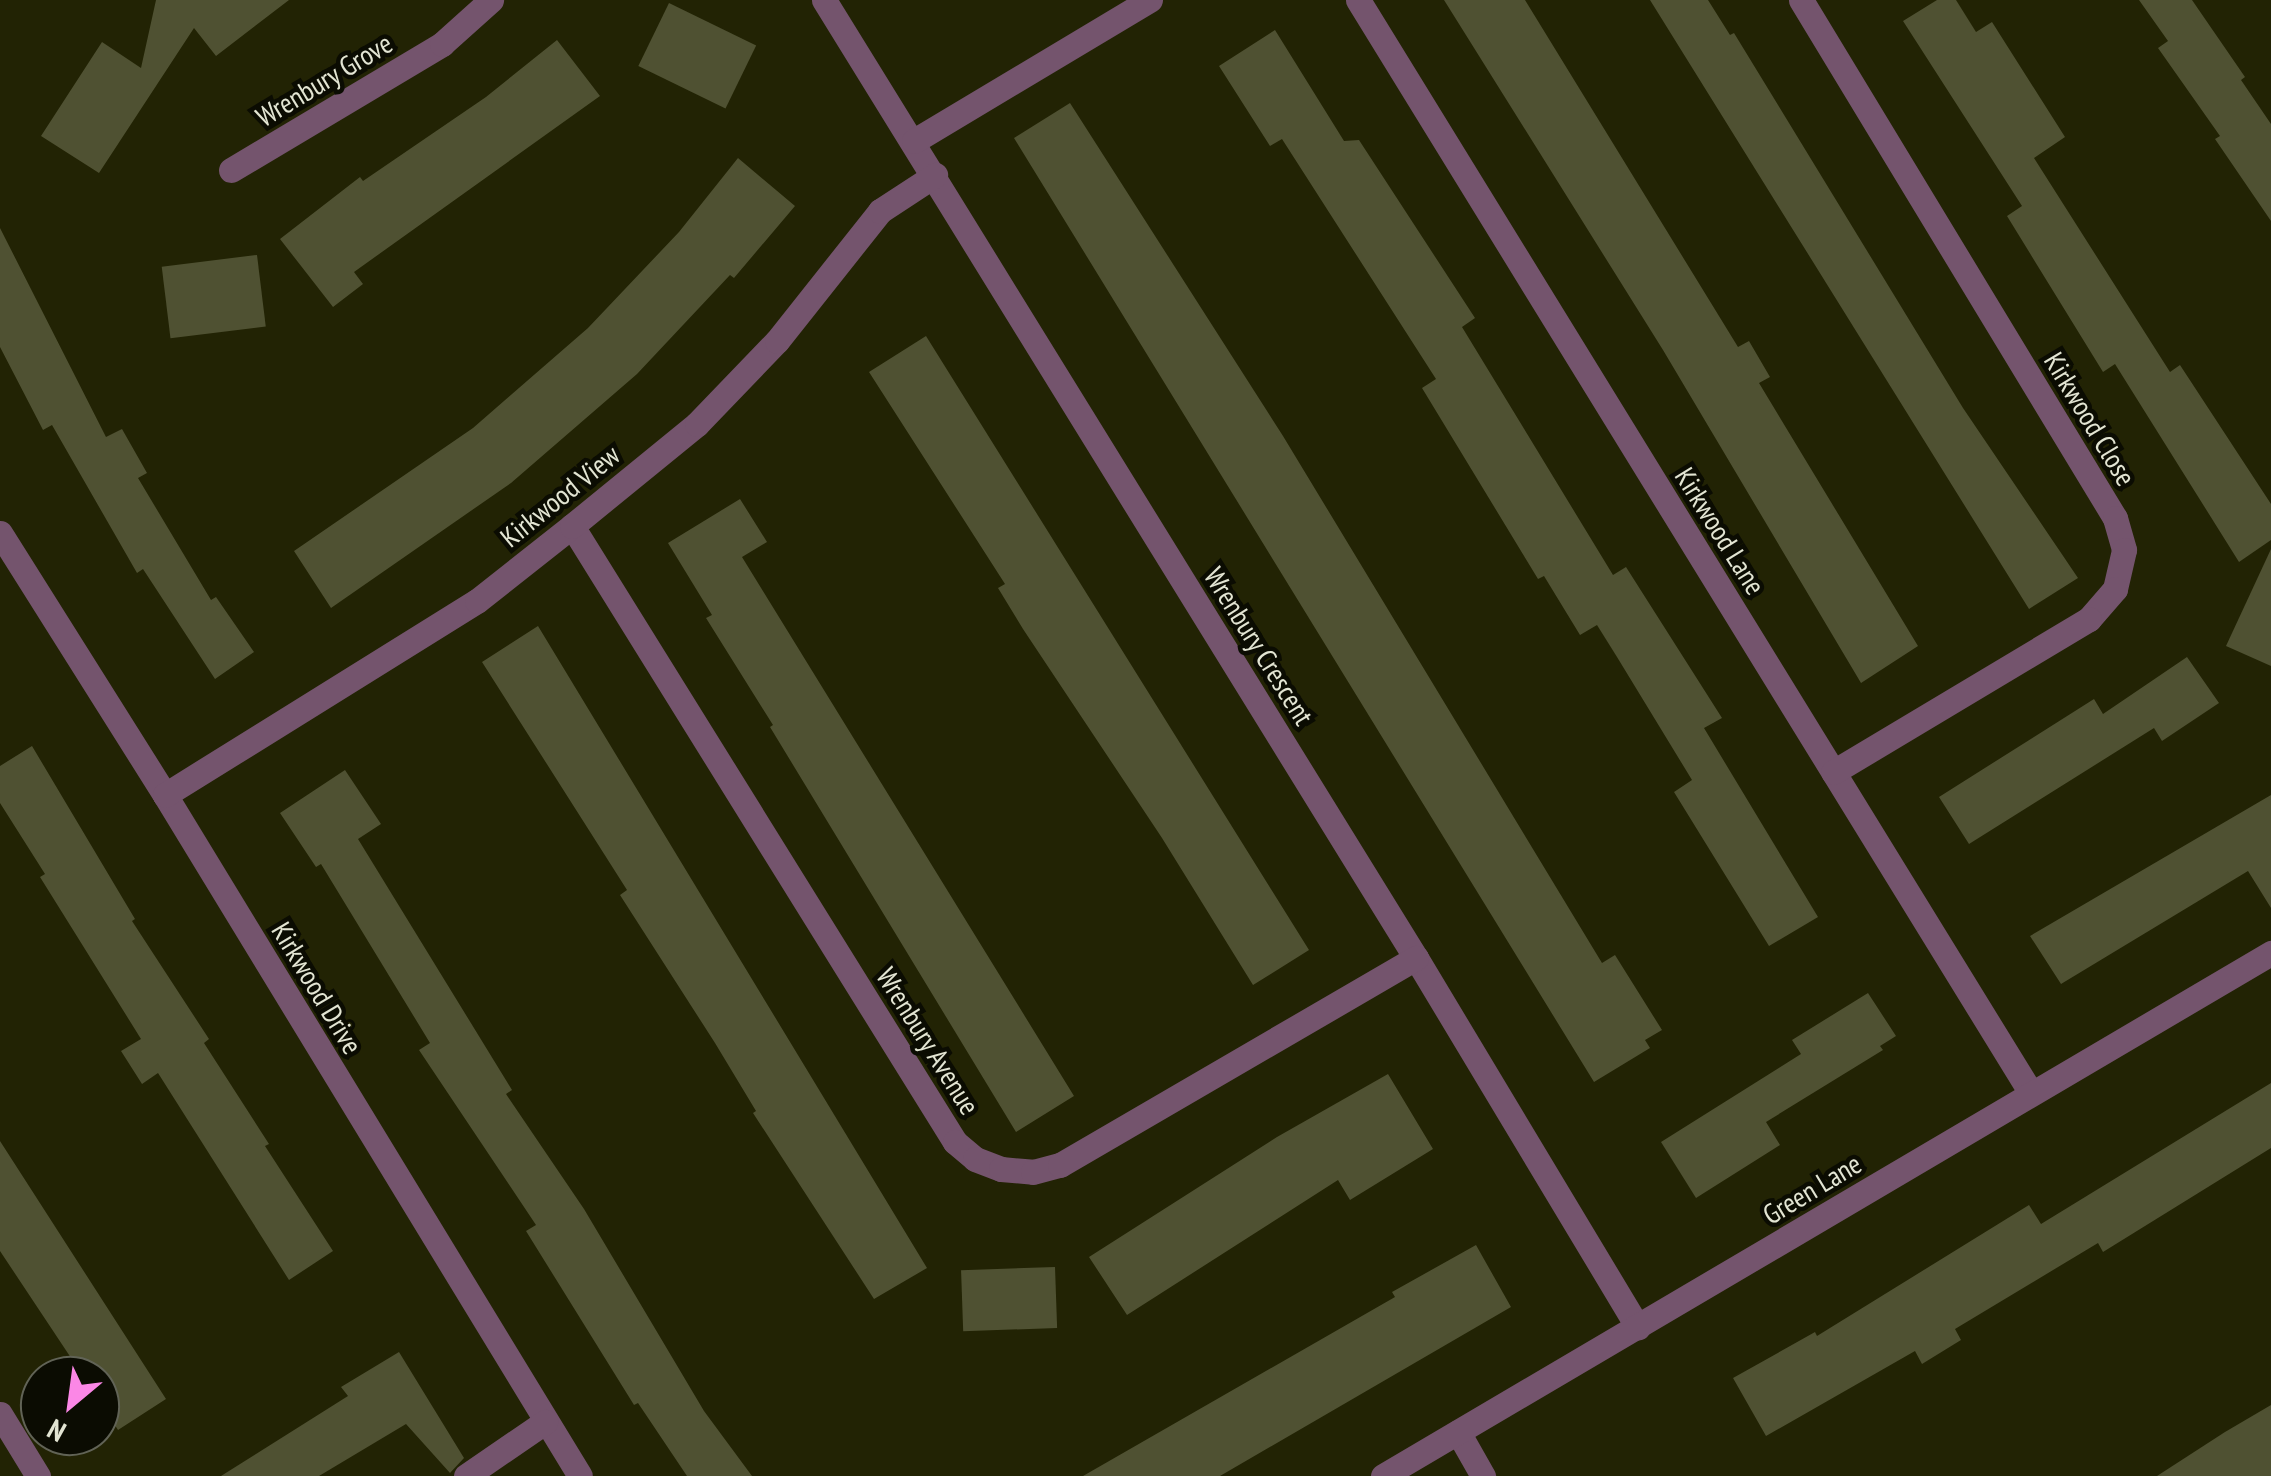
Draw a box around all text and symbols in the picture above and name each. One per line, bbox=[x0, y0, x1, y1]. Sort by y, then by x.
street label: Wrenbury Grove bbox=[250, 26, 398, 134]
street label: Kirkwood Close bbox=[2037, 346, 2143, 492]
street label: Kirkwood View bbox=[494, 438, 626, 554]
street label: Kirkwood Lane bbox=[1668, 461, 1772, 601]
street label: Wrenbury Crescent bbox=[1197, 561, 1321, 731]
street label: Kirkwood Drive bbox=[265, 916, 369, 1060]
street label: Wrenbury Avenue bbox=[869, 961, 987, 1121]
street label: Green Lane bbox=[1757, 1147, 1867, 1231]
north arrow bbox=[20, 1356, 120, 1456]
text: N bbox=[41, 1411, 72, 1451]

